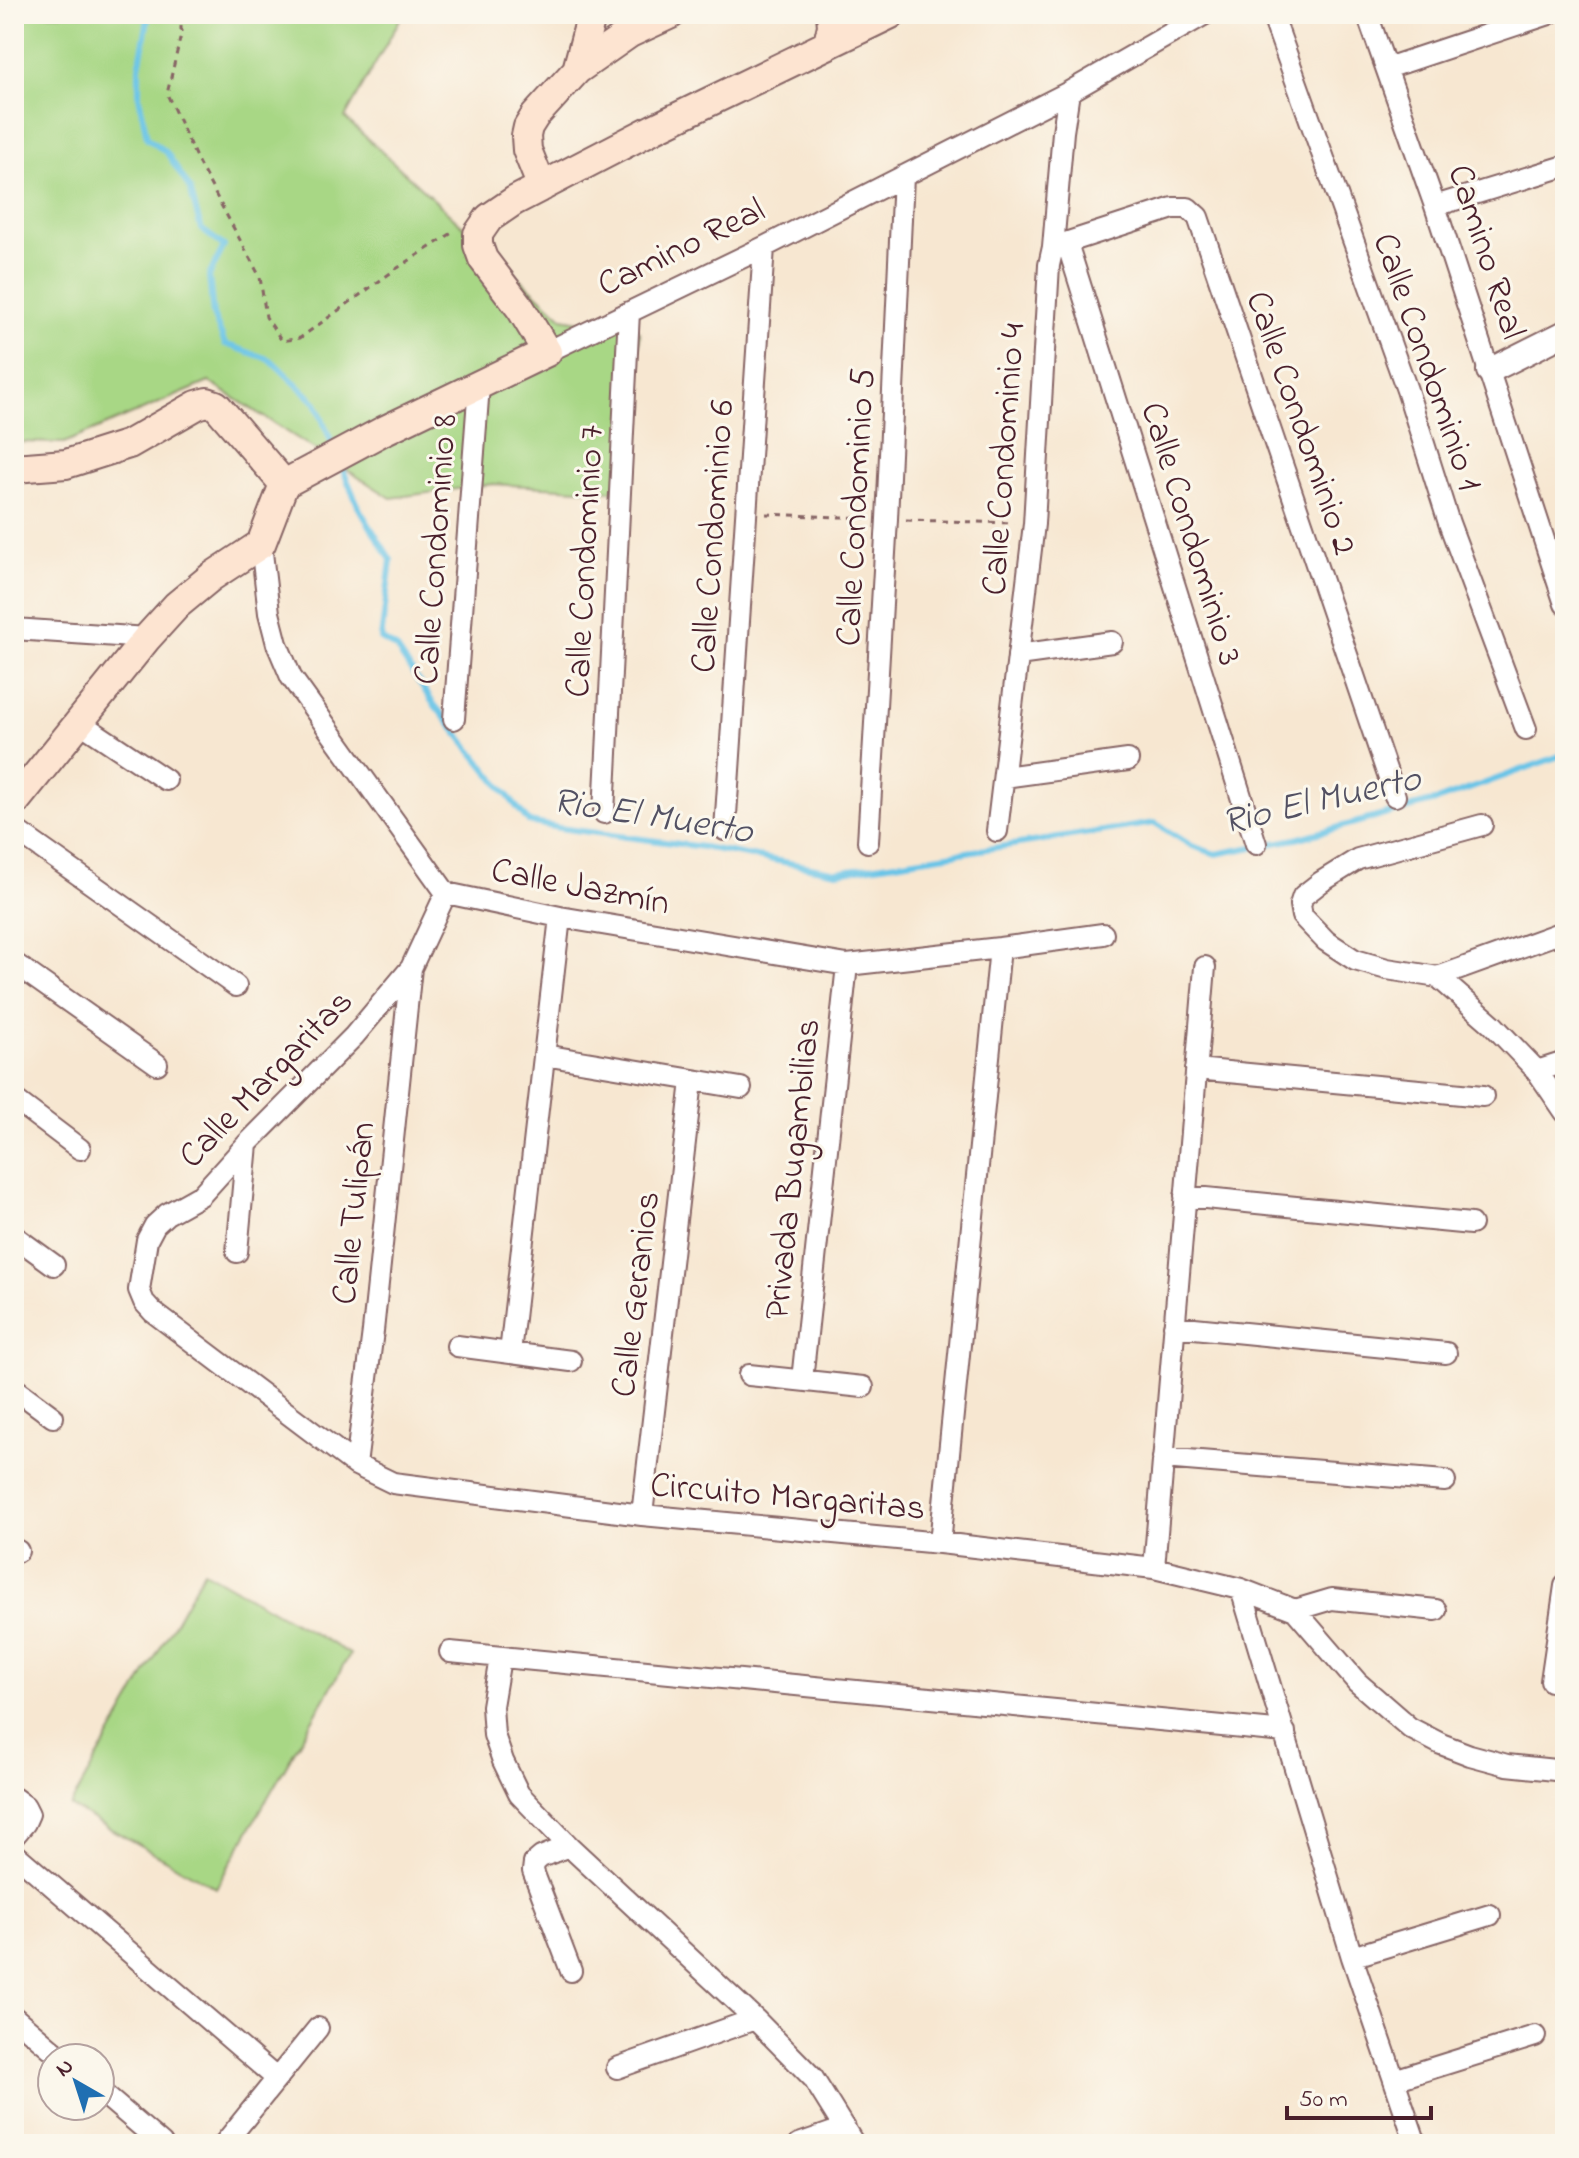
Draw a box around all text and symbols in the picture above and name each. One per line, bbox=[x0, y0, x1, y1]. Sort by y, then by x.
street label: Camino Real bbox=[1432, 158, 1538, 346]
street label: Camino Real bbox=[589, 186, 775, 312]
street label: Calle Condominio 1 bbox=[1357, 226, 1495, 498]
street label: Calle Condominio 2 bbox=[1230, 284, 1370, 563]
street label: Calle Condominio 4 bbox=[970, 321, 1041, 597]
street label: Calle Condominio 5 bbox=[824, 367, 891, 648]
street label: Calle Condominio 3 bbox=[1124, 396, 1255, 673]
street label: Calle Condominio 6 bbox=[679, 398, 750, 675]
street label: Calle Condominio 8 bbox=[402, 412, 473, 687]
street label: Calle Condominio 7 bbox=[553, 423, 620, 699]
water label: Rio El Muerto bbox=[1217, 752, 1428, 852]
water label: Rio El Muerto bbox=[548, 774, 758, 862]
street label: Calle Jazmín bbox=[486, 845, 674, 932]
street label: Calle Margaritas bbox=[168, 978, 367, 1182]
street label: Privada Bugambilias bbox=[752, 1016, 837, 1323]
street label: Calle Tulipán bbox=[320, 1119, 391, 1307]
street label: Calle Geranios bbox=[599, 1189, 676, 1401]
street label: Circuito Margaritas bbox=[648, 1460, 927, 1537]
north arrow bbox=[36, 2042, 116, 2122]
text: N bbox=[49, 2052, 81, 2086]
scale bar bbox=[1287, 2070, 1431, 2120]
text: 50 m bbox=[1299, 2083, 1348, 2118]

